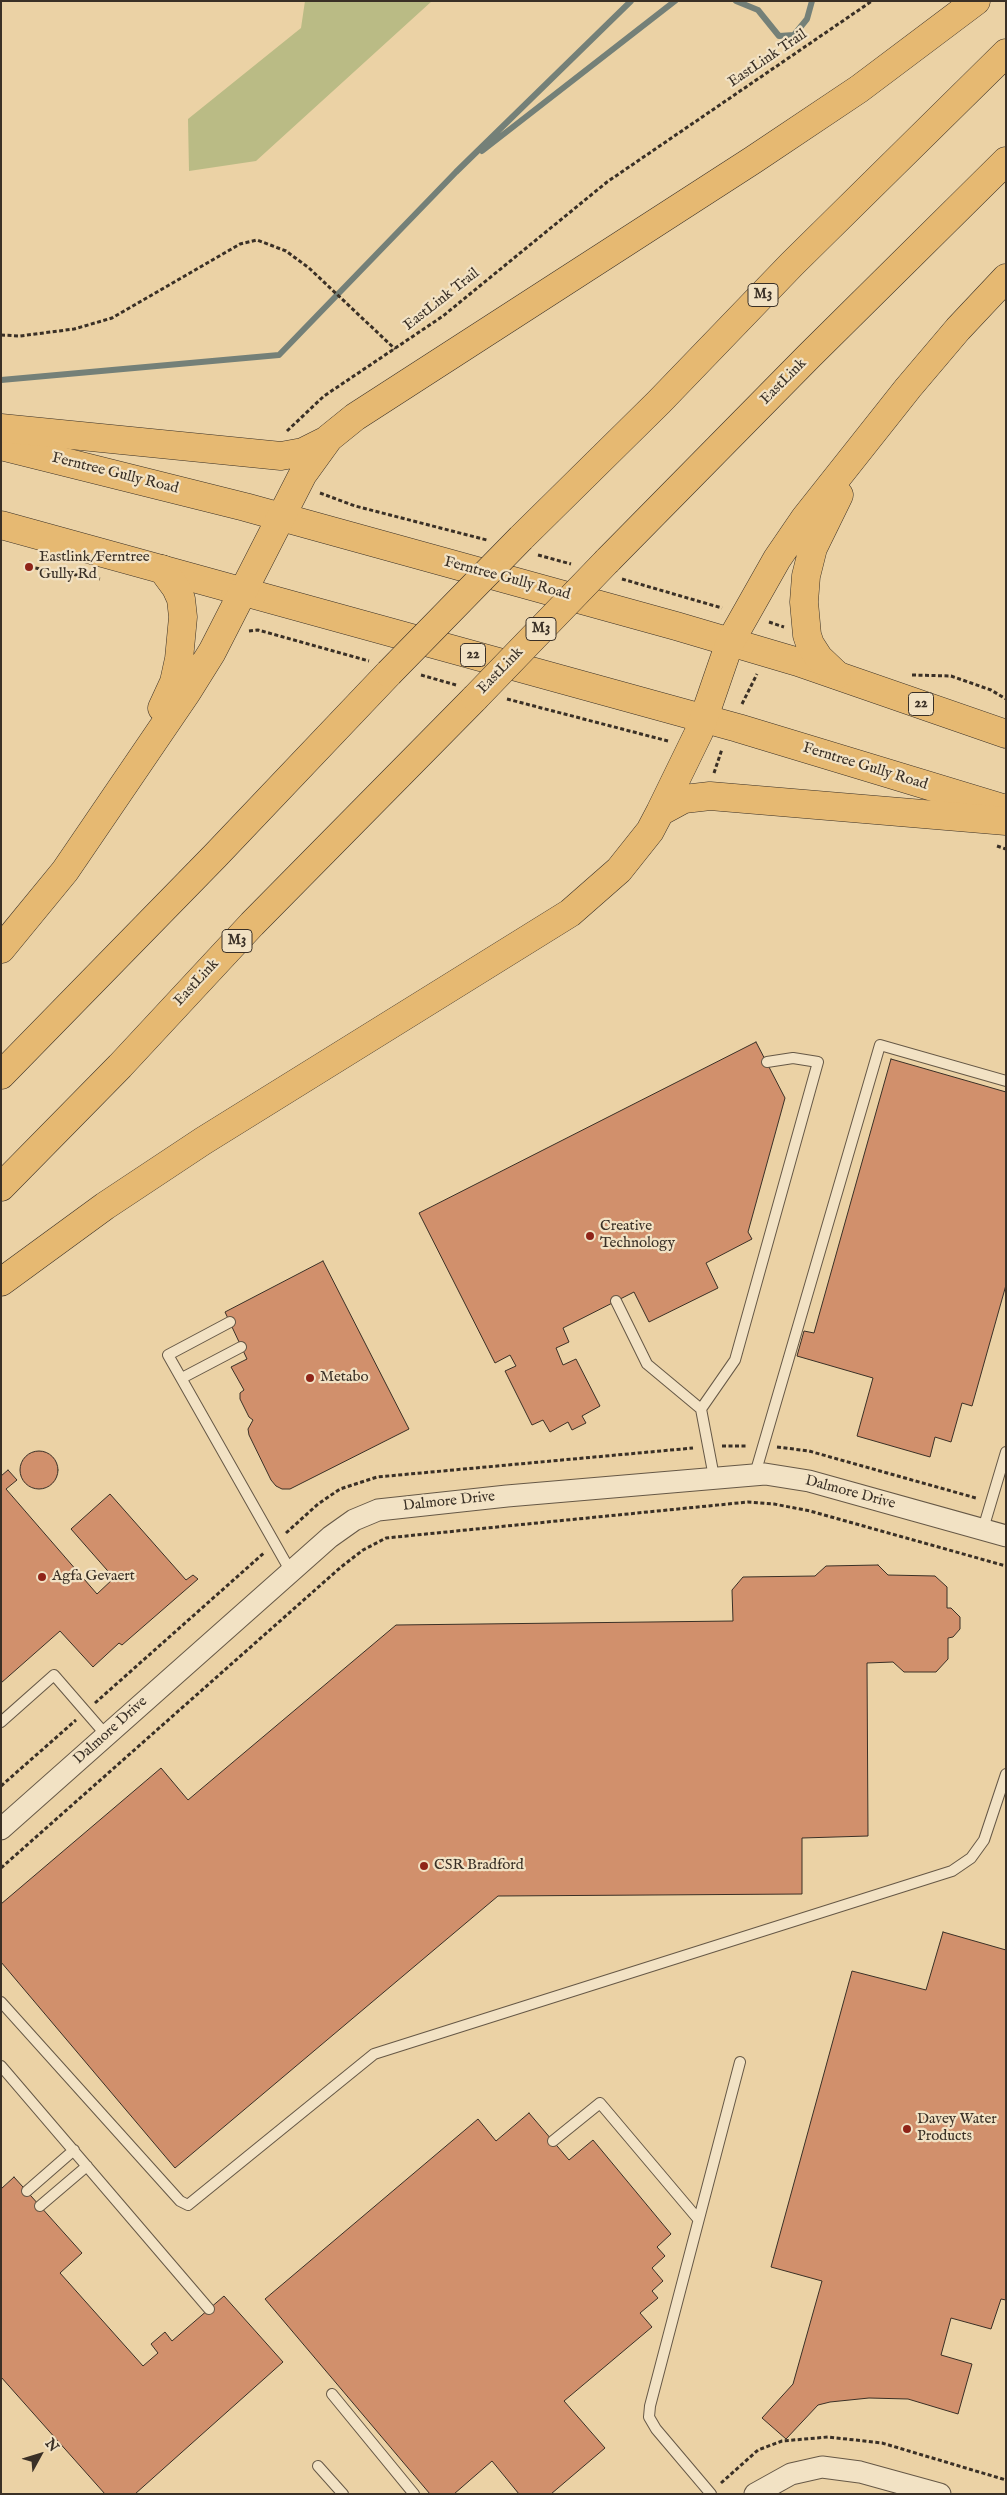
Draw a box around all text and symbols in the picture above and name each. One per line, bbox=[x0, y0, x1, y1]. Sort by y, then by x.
street label: EastLink Trail bbox=[725, 26, 811, 92]
street label: EastLink Trail bbox=[401, 265, 483, 335]
road number: M3 bbox=[748, 284, 778, 306]
street label: EastLink bbox=[757, 355, 811, 409]
street label: Ferntree Gully Road bbox=[50, 450, 180, 498]
place label: Eastlink/Ferntree Gully Rd bbox=[39, 549, 150, 584]
street label: Ferntree Gully Road bbox=[442, 554, 572, 604]
marker: Eastlink/Ferntree Gully Rd bbox=[23, 561, 35, 573]
road number: M3 bbox=[526, 618, 556, 640]
road number: 22 bbox=[460, 644, 486, 666]
street label: EastLink bbox=[474, 644, 528, 698]
road number: 22 bbox=[908, 692, 934, 716]
street label: Ferntree Gully Road bbox=[800, 739, 930, 795]
road number: M3 bbox=[222, 929, 252, 952]
street label: EastLink bbox=[171, 956, 223, 1010]
place label: Creative Technology bbox=[600, 1218, 675, 1253]
marker: Creative Technology bbox=[584, 1230, 596, 1242]
place label: Metabo bbox=[320, 1369, 369, 1387]
marker: Metabo bbox=[304, 1372, 316, 1384]
street label: Dalmore Drive bbox=[803, 1472, 897, 1514]
street label: Dalmore Drive bbox=[402, 1488, 496, 1516]
place label: Agfa Gevaert bbox=[52, 1568, 135, 1586]
marker: Agfa Gevaert bbox=[36, 1571, 48, 1583]
street label: Dalmore Drive bbox=[70, 1693, 152, 1769]
place label: CSR Bradford bbox=[434, 1857, 524, 1875]
marker: CSR Bradford bbox=[418, 1860, 430, 1872]
place label: Davey Water Products bbox=[917, 2111, 997, 2146]
marker: Davey Water Products bbox=[901, 2123, 913, 2135]
north arrow bbox=[15, 2430, 65, 2480]
text: N bbox=[41, 2435, 62, 2456]

